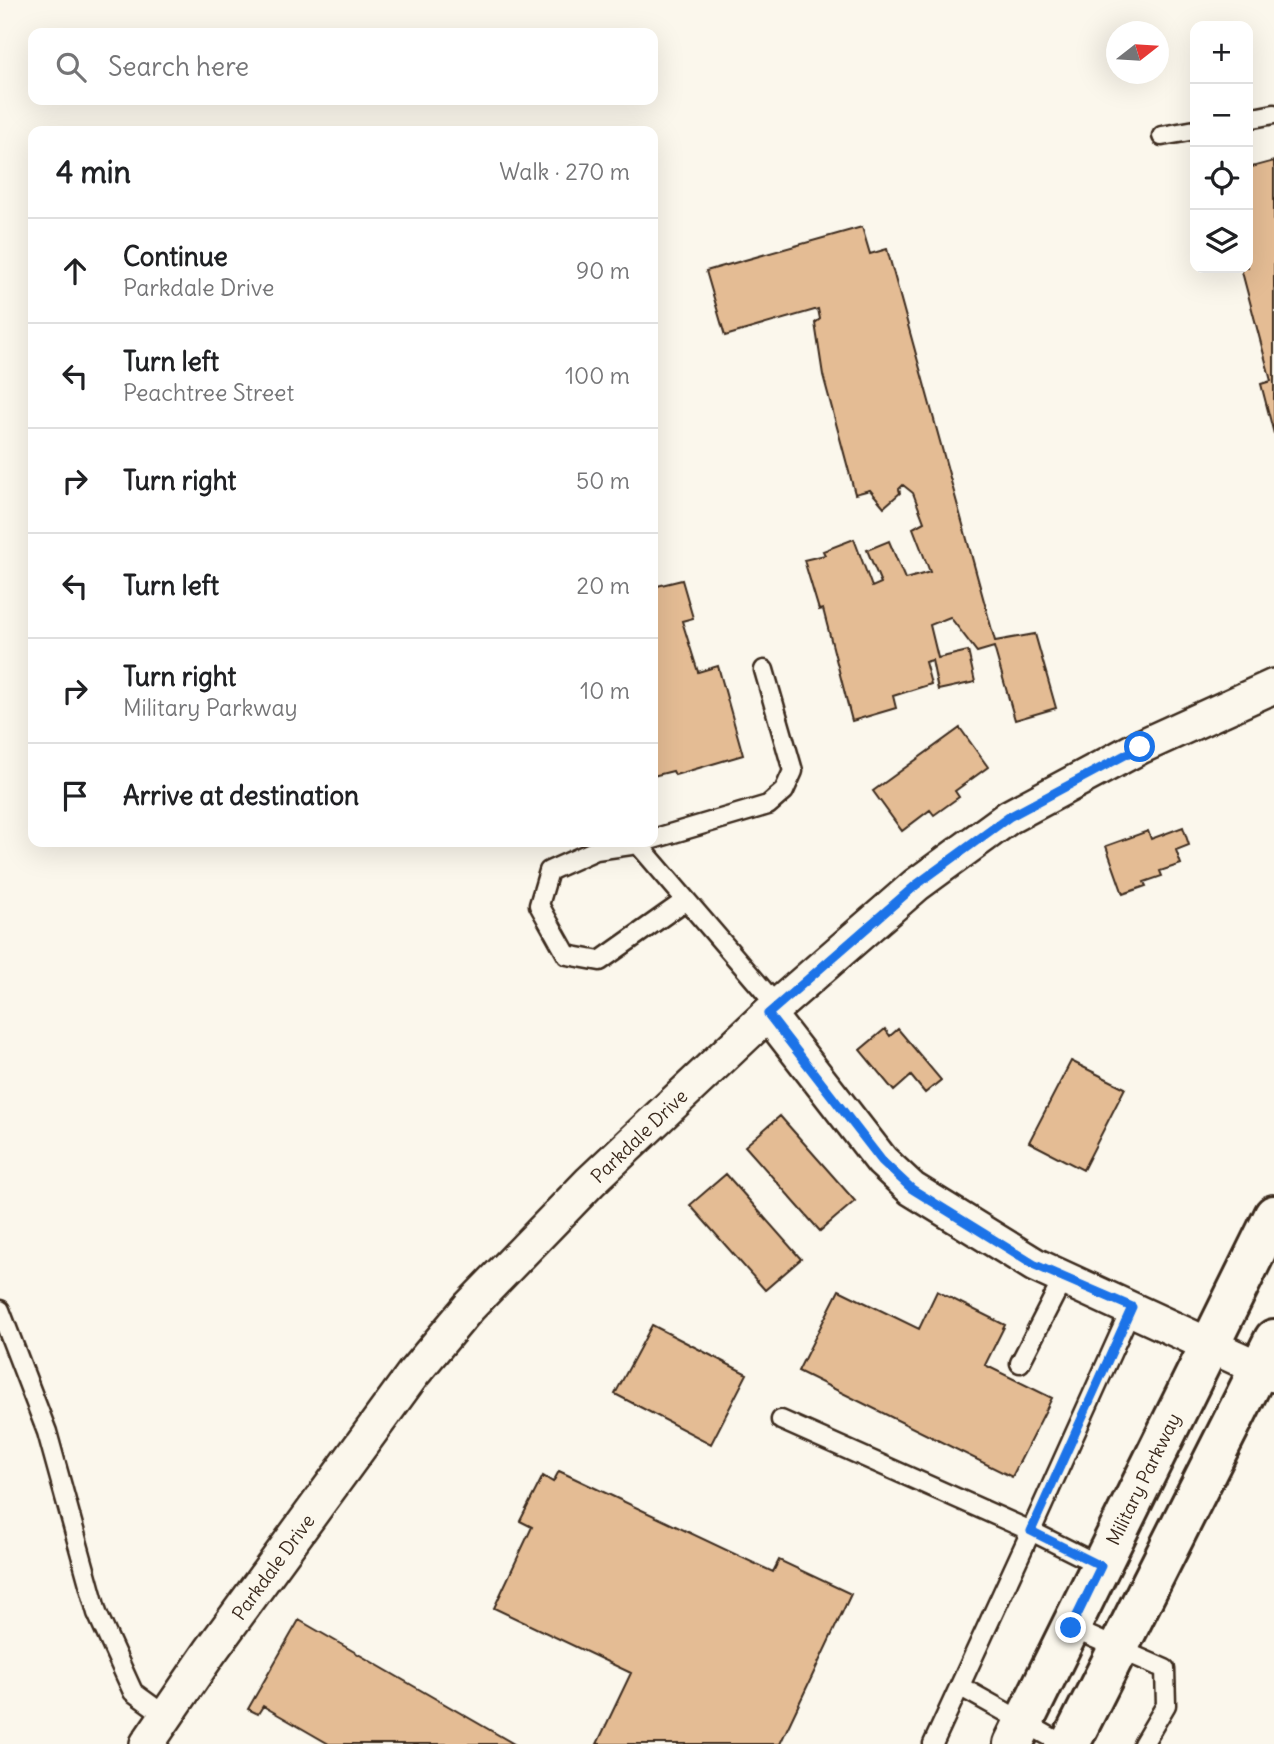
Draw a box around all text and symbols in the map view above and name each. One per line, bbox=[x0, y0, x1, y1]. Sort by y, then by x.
north arrow bbox=[1106, 21, 1169, 84]
map controls bbox=[1190, 21, 1253, 273]
button: + bbox=[1190, 21, 1253, 84]
search box bbox=[28, 28, 658, 105]
icon: search bbox=[52, 48, 90, 86]
text: Search here bbox=[108, 50, 249, 83]
button: − bbox=[1190, 84, 1253, 147]
button: locate bbox=[1190, 147, 1253, 210]
text: 4 min bbox=[56, 153, 131, 191]
text: Walk · 270 m bbox=[499, 157, 630, 186]
button: layers bbox=[1190, 210, 1253, 273]
text: Continue bbox=[123, 240, 228, 273]
icon: ahead bbox=[56, 252, 94, 290]
text: 90 m bbox=[576, 256, 630, 285]
text: Parkdale Drive bbox=[123, 273, 274, 302]
text: Turn left bbox=[123, 345, 219, 378]
icon: left bbox=[56, 357, 94, 395]
text: 100 m bbox=[565, 361, 630, 390]
text: Peachtree Street bbox=[123, 378, 294, 407]
icon: right bbox=[56, 462, 94, 500]
text: Turn right bbox=[123, 464, 236, 497]
text: 50 m bbox=[576, 466, 630, 495]
icon: left bbox=[56, 567, 94, 605]
text: Turn left bbox=[123, 569, 219, 602]
text: 20 m bbox=[577, 571, 630, 600]
text: Turn right bbox=[123, 660, 236, 693]
icon: right bbox=[56, 672, 94, 710]
text: 10 m bbox=[580, 676, 630, 705]
text: Military Parkway bbox=[123, 693, 298, 722]
route start bbox=[1124, 731, 1155, 762]
icon: arrive bbox=[56, 777, 94, 815]
text: Arrive at destination bbox=[123, 779, 359, 812]
street label: Parkdale Drive bbox=[586, 1084, 692, 1188]
street label: Military Parkway bbox=[1101, 1409, 1185, 1549]
street label: Parkdale Drive bbox=[227, 1509, 319, 1625]
route end bbox=[1055, 1612, 1086, 1643]

